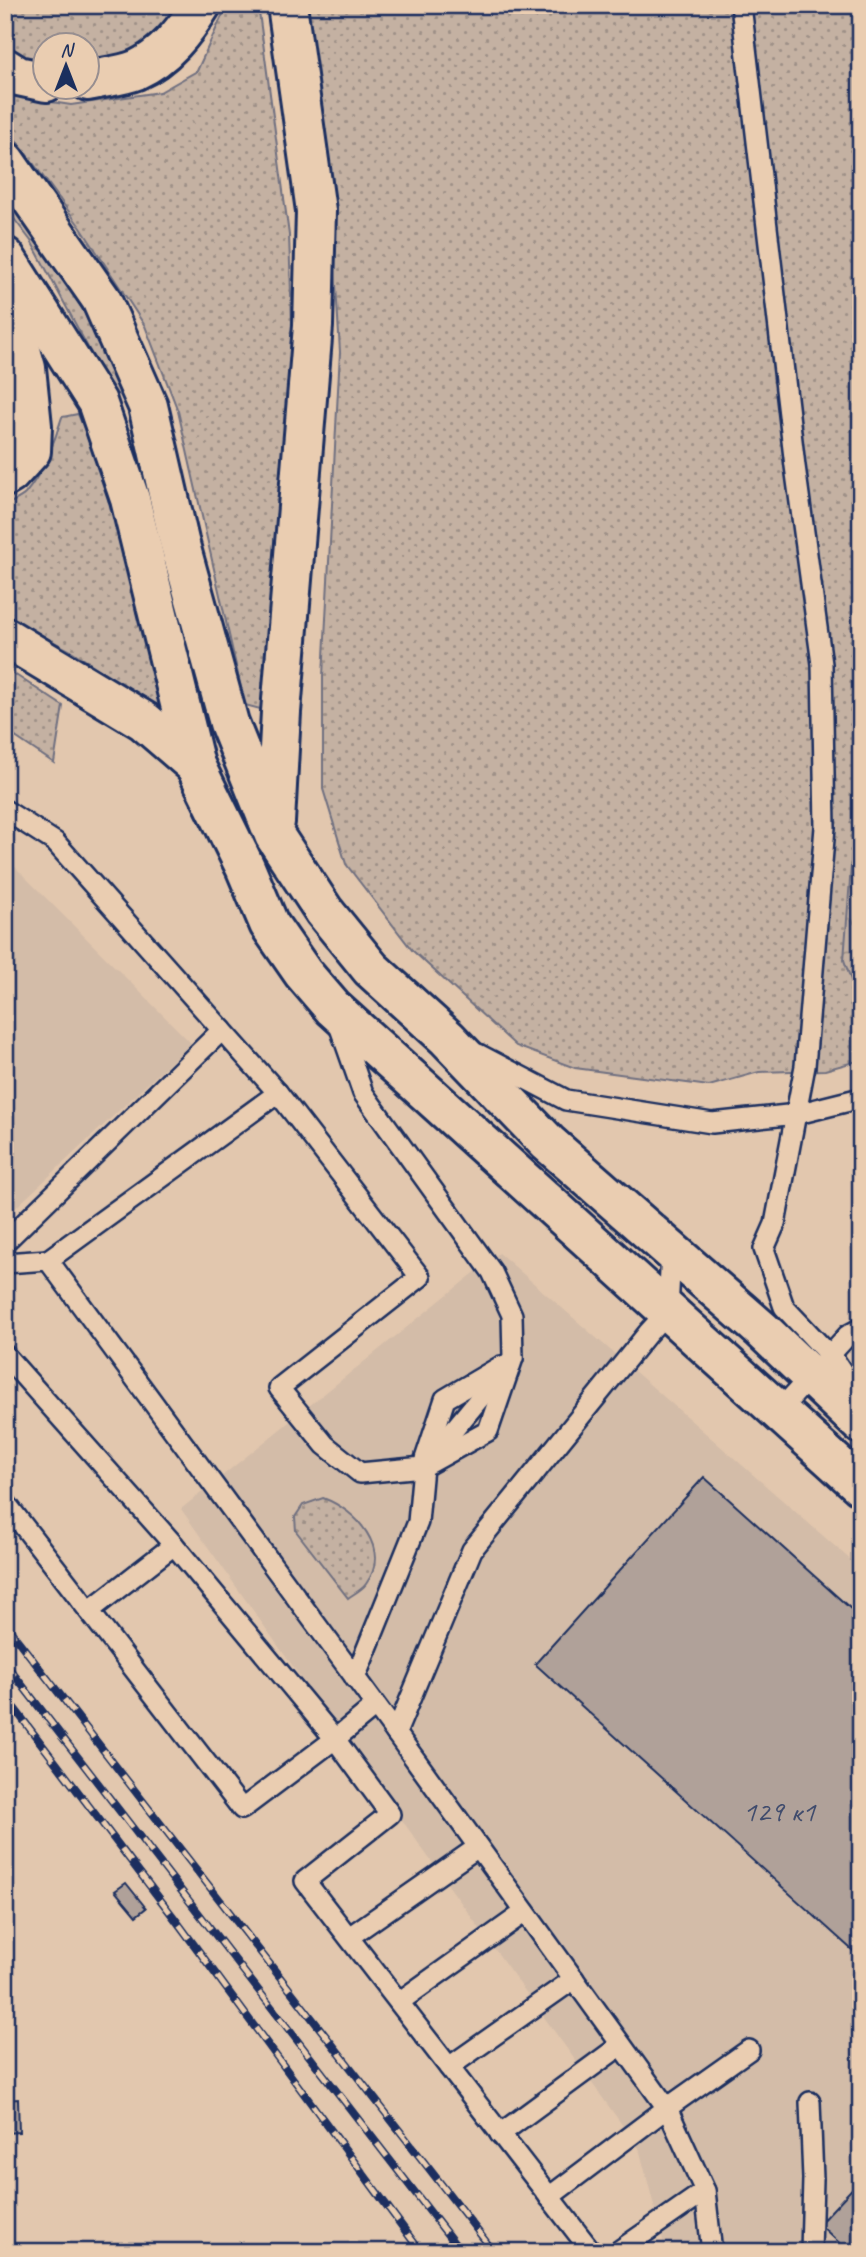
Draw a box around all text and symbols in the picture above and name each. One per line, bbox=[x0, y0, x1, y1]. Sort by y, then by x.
north arrow bbox=[32, 32, 102, 102]
text: N bbox=[60, 38, 75, 62]
house number: 129 к1 bbox=[743, 1792, 817, 1830]

